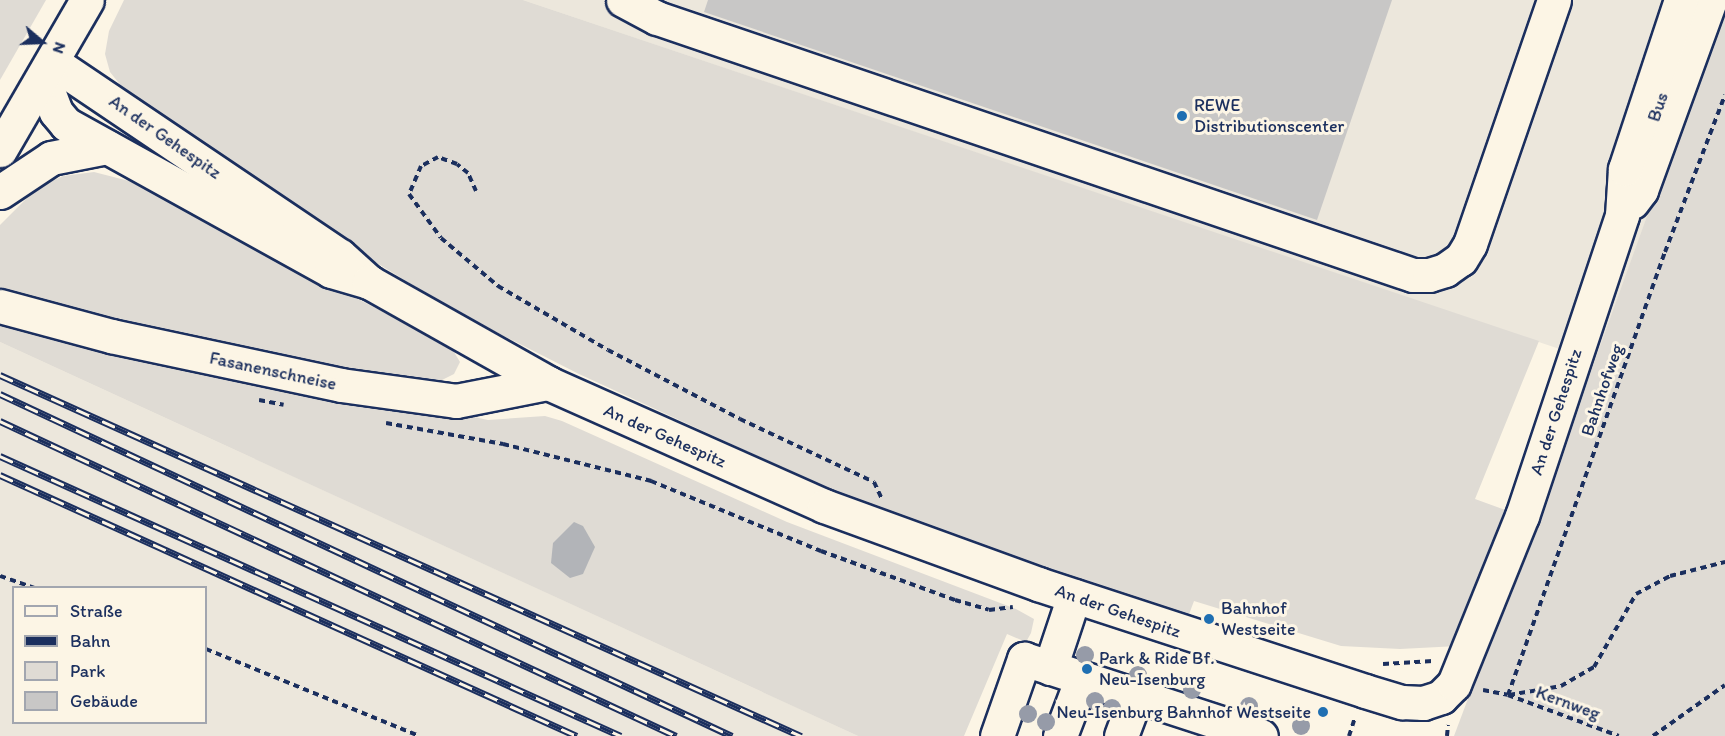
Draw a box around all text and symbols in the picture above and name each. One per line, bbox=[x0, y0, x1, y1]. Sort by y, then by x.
north arrow bbox=[12, 12, 72, 72]
text: N bbox=[49, 40, 70, 56]
street label: Bus bbox=[1643, 89, 1673, 125]
street label: An der Gehespitz bbox=[105, 90, 225, 184]
place label: REWE Distributionscenter bbox=[1194, 95, 1344, 138]
marker: REWE Distributionscenter bbox=[1175, 109, 1189, 123]
street label: Bahnhofweg bbox=[1576, 341, 1628, 439]
street label: An der Gehespitz bbox=[1525, 346, 1587, 478]
street label: Fasanenschneise bbox=[208, 347, 338, 395]
street label: An der Gehespitz bbox=[601, 399, 729, 473]
street label: An der Gehespitz bbox=[1052, 579, 1184, 643]
legend bbox=[12, 586, 207, 724]
place label: Bahnhof Westseite bbox=[1221, 598, 1296, 640]
text: Straße bbox=[70, 600, 123, 622]
marker: Bahnhof Westseite bbox=[1202, 612, 1216, 626]
text: Bahn bbox=[70, 630, 110, 652]
place label: Park & Ride Bf. Neu-Isenburg bbox=[1099, 648, 1215, 690]
text: Park bbox=[70, 660, 105, 682]
marker: Park & Ride Bf. Neu-Isenburg bbox=[1080, 662, 1094, 676]
street label: Kernweg bbox=[1533, 681, 1603, 725]
text: Gebäude bbox=[70, 690, 138, 712]
place label: Neu-Isenburg Bahnhof Westseite bbox=[1056, 701, 1311, 723]
marker: Neu-Isenburg Bahnhof Westseite bbox=[1316, 705, 1330, 719]

